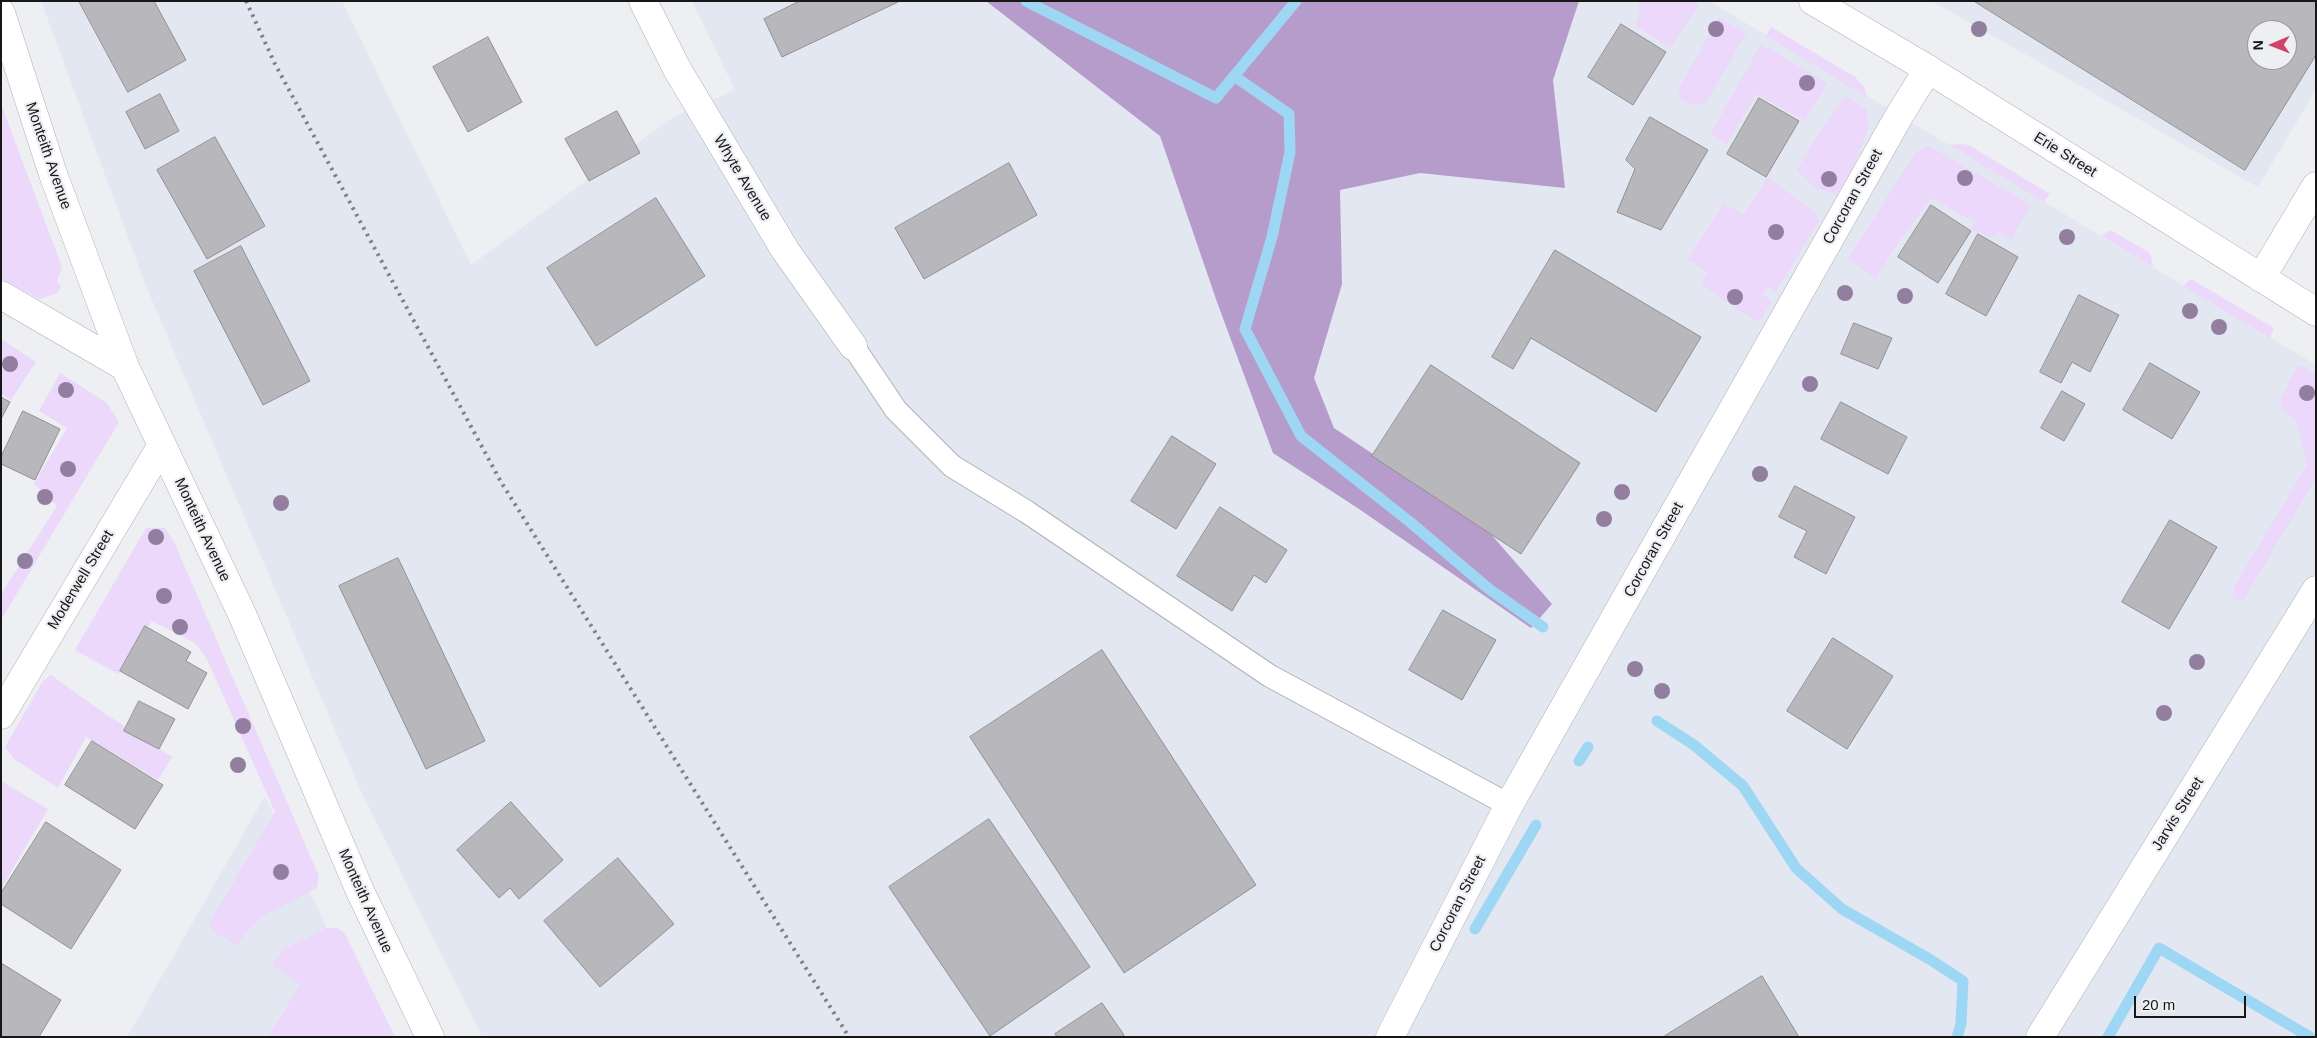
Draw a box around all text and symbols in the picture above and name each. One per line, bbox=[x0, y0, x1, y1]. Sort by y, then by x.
north arrow bbox=[2247, 20, 2297, 70]
text: N bbox=[2250, 40, 2266, 50]
street label: Monteith Avenue bbox=[21, 100, 75, 212]
street label: Erie Street bbox=[2030, 129, 2100, 181]
street label: Whyte Avenue bbox=[709, 132, 775, 224]
street label: Corcoran Street bbox=[1819, 146, 1887, 248]
street label: Monteith Avenue bbox=[170, 475, 234, 585]
street label: Corcoran Street bbox=[1620, 499, 1688, 601]
street label: Moderwell Street bbox=[44, 527, 118, 633]
street label: Jarvis Street bbox=[2148, 774, 2208, 854]
street label: Monteith Avenue bbox=[334, 846, 396, 956]
street label: Corcoran Street bbox=[1426, 853, 1490, 955]
scale bar bbox=[2137, 986, 2250, 1018]
text: 20 m bbox=[2142, 996, 2175, 1013]

